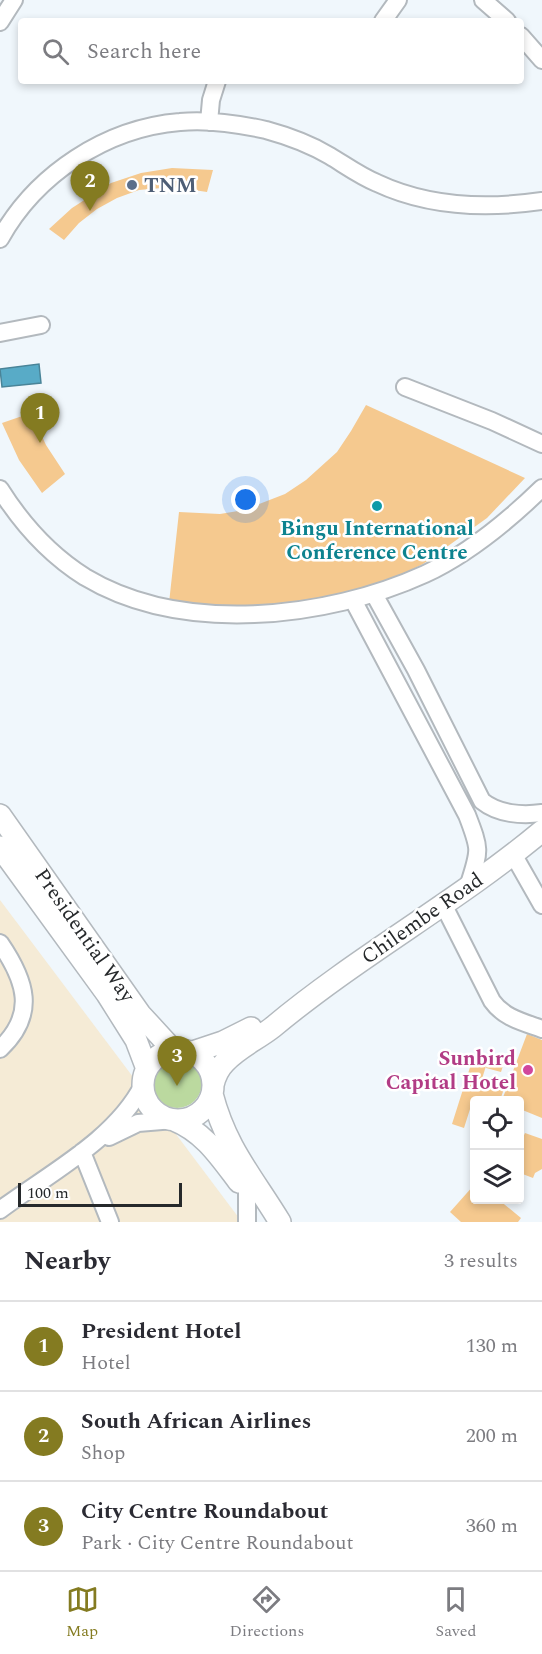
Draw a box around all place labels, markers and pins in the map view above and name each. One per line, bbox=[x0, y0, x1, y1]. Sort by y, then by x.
pin: 2 bbox=[70, 162, 110, 211]
place label: TNM bbox=[144, 170, 197, 202]
marker: TNM bbox=[125, 178, 139, 192]
pin: 1 bbox=[20, 394, 60, 443]
marker: Bingu International Conference Centre bbox=[370, 499, 384, 513]
place label: Bingu International Conference Centre bbox=[280, 513, 474, 569]
pin: 3 bbox=[158, 1036, 196, 1086]
place label: Sunbird Capital Hotel bbox=[386, 1043, 516, 1099]
marker: Sunbird Capital Hotel bbox=[521, 1063, 535, 1077]

